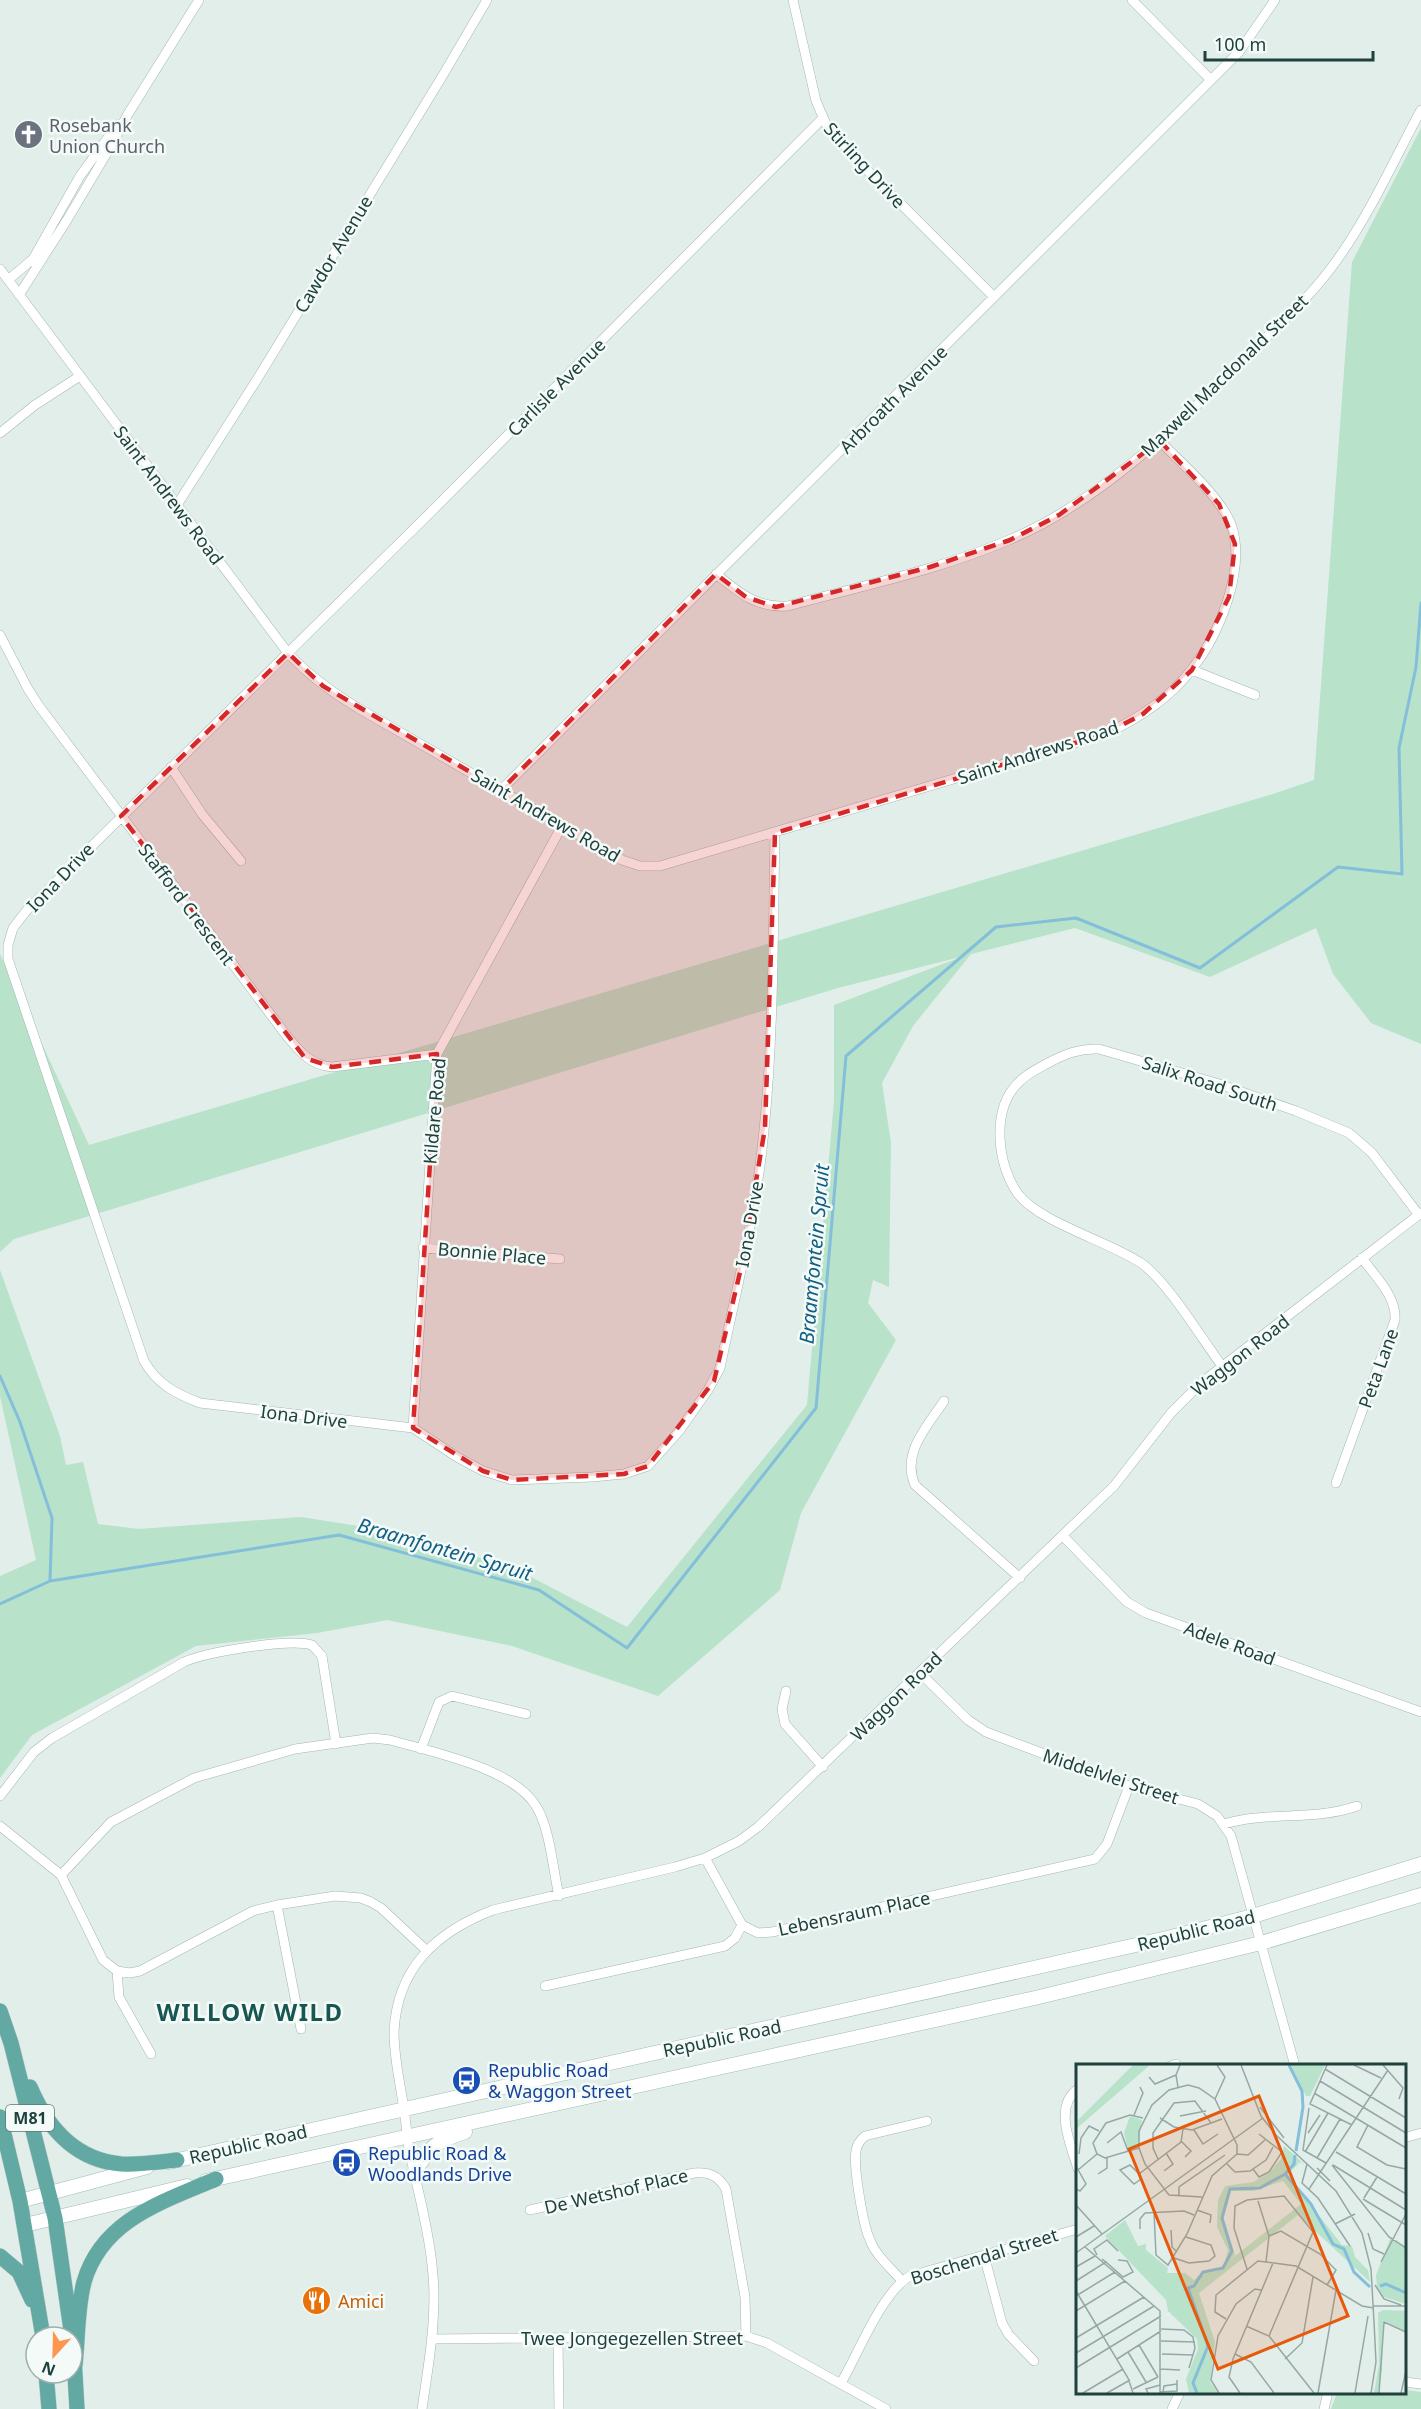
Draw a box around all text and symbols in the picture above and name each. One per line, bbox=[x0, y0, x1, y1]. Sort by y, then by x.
scale bar bbox=[1205, 24, 1373, 62]
text: 100 m bbox=[1214, 32, 1266, 56]
place label: Rosebank Union Church bbox=[49, 113, 165, 158]
street label: Stirling Drive bbox=[819, 117, 911, 213]
church icon: Rosebank Union Church bbox=[12, 119, 44, 151]
street label: Cawdor Avenue bbox=[288, 191, 378, 317]
street label: Maxwell Macdonald Street bbox=[1135, 289, 1313, 461]
street label: Carlisle Avenue bbox=[502, 333, 610, 441]
street label: Arbroath Avenue bbox=[834, 340, 952, 458]
street label: Saint Andrews Road bbox=[109, 421, 229, 569]
street label: Saint Andrews Road bbox=[954, 715, 1122, 789]
street label: Saint Andrews Road bbox=[467, 763, 625, 867]
street label: Iona Drive bbox=[21, 837, 99, 917]
street label: Stafford Crescent bbox=[133, 838, 241, 970]
street label: Salix Road South bbox=[1139, 1050, 1281, 1116]
street label: Kildare Road bbox=[417, 1057, 451, 1165]
water label: Braamfontein Spruit bbox=[793, 1162, 835, 1345]
street label: Iona Drive bbox=[730, 1179, 768, 1269]
street label: Bonnie Place bbox=[437, 1236, 547, 1270]
street label: Waggon Road bbox=[1186, 1309, 1294, 1401]
street label: Peta Lane bbox=[1353, 1325, 1403, 1411]
street label: Iona Drive bbox=[259, 1399, 349, 1433]
water label: Braamfontein Spruit bbox=[354, 1511, 537, 1587]
street label: Adele Road bbox=[1181, 1615, 1279, 1671]
street label: Waggon Road bbox=[845, 1646, 947, 1746]
street label: Middelvlei Street bbox=[1040, 1743, 1182, 1809]
street label: Lebensraum Place bbox=[776, 1885, 932, 1941]
street label: Republic Road bbox=[1135, 1904, 1257, 1956]
district label: WILLOW WILD bbox=[156, 1995, 344, 2028]
street label: Republic Road bbox=[661, 2014, 783, 2062]
place label: Republic Road & Waggon Street bbox=[488, 2058, 632, 2103]
bus stop icon: Republic Road & Waggon Street bbox=[451, 2064, 483, 2096]
inset map bbox=[1076, 2064, 1406, 2394]
road number: M81 bbox=[6, 2105, 54, 2131]
street label: Republic Road bbox=[187, 2119, 309, 2169]
place label: Republic Road & Woodlands Drive bbox=[368, 2141, 512, 2186]
bus stop icon: Republic Road & Woodlands Drive bbox=[331, 2147, 363, 2179]
street label: De Wetshof Place bbox=[542, 2163, 690, 2219]
street label: Boschendal Street bbox=[907, 2222, 1061, 2290]
restaurant icon: Amici bbox=[301, 2285, 333, 2317]
place label: Amici bbox=[338, 2289, 384, 2313]
north arrow bbox=[24, 2325, 84, 2385]
street label: Twee Jongegezellen Street bbox=[521, 2326, 744, 2350]
text: N bbox=[38, 2356, 59, 2382]

